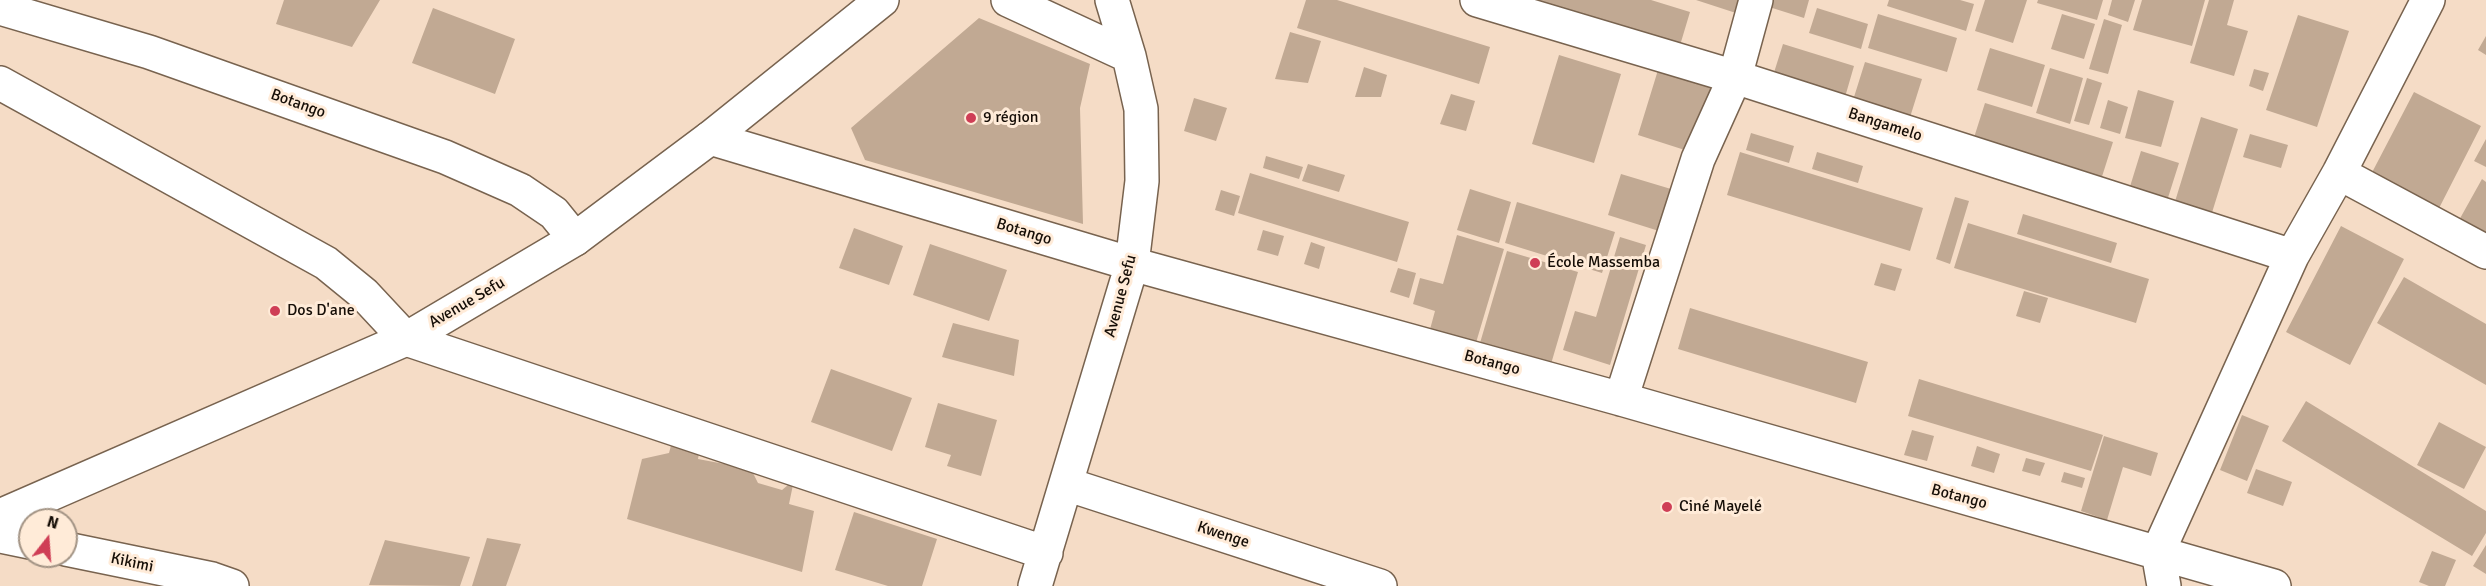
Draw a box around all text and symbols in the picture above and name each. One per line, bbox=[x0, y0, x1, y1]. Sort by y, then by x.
street label: Botango bbox=[268, 85, 328, 123]
street label: Bangamelo bbox=[1846, 104, 1924, 146]
place label: 9 région bbox=[983, 108, 1039, 128]
marker: 9 région bbox=[964, 111, 978, 125]
street label: Botango bbox=[994, 214, 1054, 250]
street label: Avenue Sefu bbox=[1101, 253, 1141, 339]
place label: École Massemba bbox=[1547, 253, 1660, 273]
marker: École Massemba bbox=[1528, 256, 1542, 270]
street label: Avenue Sefu bbox=[426, 274, 508, 332]
place label: Dos D'ane bbox=[287, 301, 355, 321]
marker: Dos D'ane bbox=[268, 304, 282, 318]
street label: Botango bbox=[1462, 346, 1522, 380]
street label: Botango bbox=[1929, 480, 1989, 514]
place label: Ciné Mayelé bbox=[1679, 497, 1762, 517]
marker: Ciné Mayelé bbox=[1660, 500, 1674, 514]
north arrow bbox=[18, 508, 78, 568]
text: N bbox=[44, 512, 61, 534]
street label: Kwenge bbox=[1194, 518, 1252, 552]
street label: Kikimi bbox=[109, 549, 155, 577]

